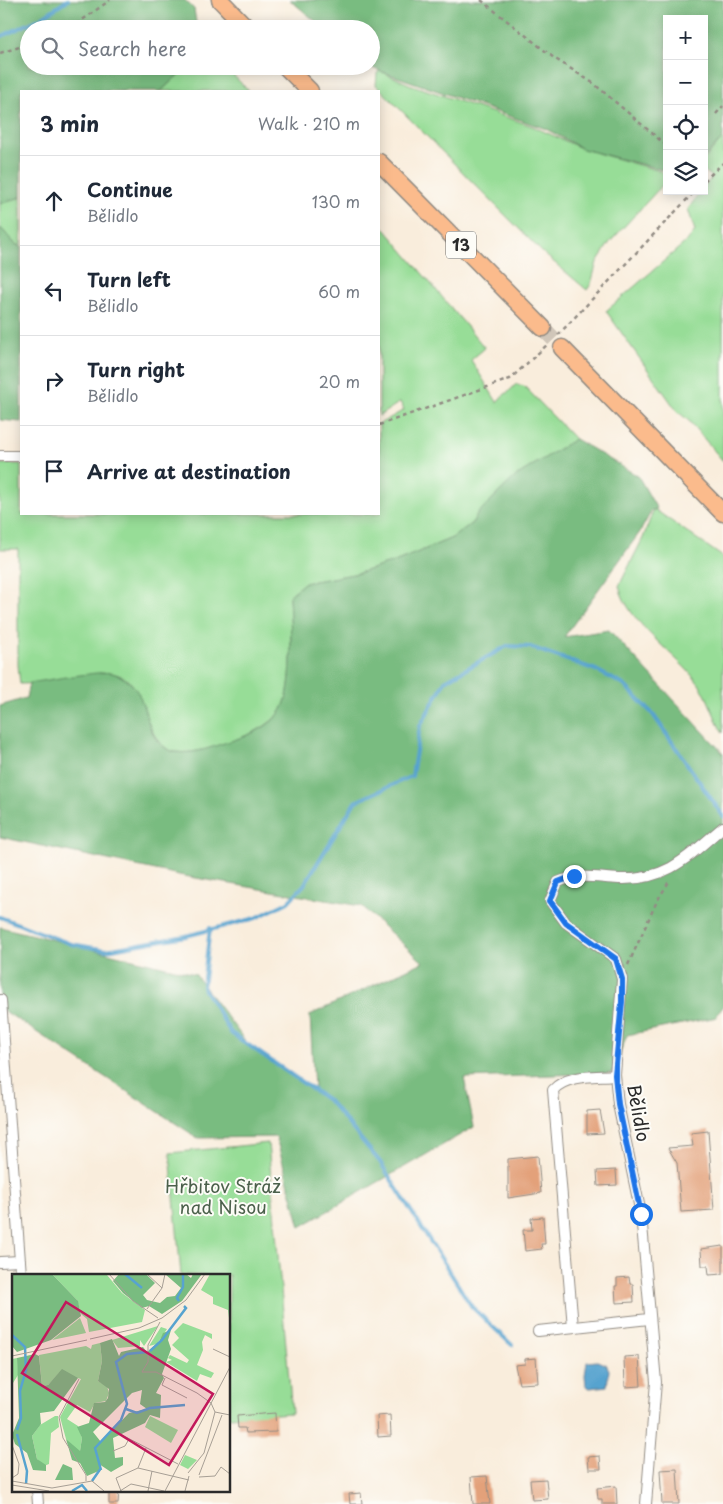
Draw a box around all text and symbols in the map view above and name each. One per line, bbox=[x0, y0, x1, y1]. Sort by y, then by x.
map controls bbox=[663, 15, 708, 195]
button: + bbox=[663, 15, 708, 60]
search box bbox=[20, 20, 380, 75]
icon: search bbox=[38, 34, 66, 62]
text: Search here bbox=[78, 34, 187, 62]
button: − bbox=[663, 60, 708, 105]
button: locate bbox=[663, 105, 708, 150]
text: 3 min bbox=[40, 107, 99, 139]
text: Walk · 210 m bbox=[258, 111, 360, 135]
button: layers bbox=[663, 150, 708, 195]
text: Continue bbox=[87, 175, 173, 203]
icon: ahead bbox=[40, 187, 68, 215]
text: 130 m bbox=[312, 189, 360, 213]
text: Bělidlo bbox=[87, 203, 138, 227]
road number: 13 bbox=[446, 232, 476, 258]
text: Turn left bbox=[87, 265, 171, 293]
icon: left bbox=[40, 277, 68, 305]
text: 60 m bbox=[318, 279, 360, 303]
text: Bělidlo bbox=[87, 293, 138, 317]
text: Turn right bbox=[87, 355, 185, 383]
icon: right bbox=[40, 367, 68, 395]
text: 20 m bbox=[319, 369, 360, 393]
text: Bělidlo bbox=[87, 383, 138, 407]
icon: arrive bbox=[40, 457, 68, 485]
text: Arrive at destination bbox=[87, 457, 291, 485]
route end bbox=[563, 865, 586, 888]
street label: Bělidlo bbox=[621, 1082, 658, 1144]
park label: Hřbitov Stráž nad Nisou bbox=[165, 1172, 281, 1220]
route start bbox=[630, 1203, 653, 1226]
inset map bbox=[12, 1274, 230, 1492]

